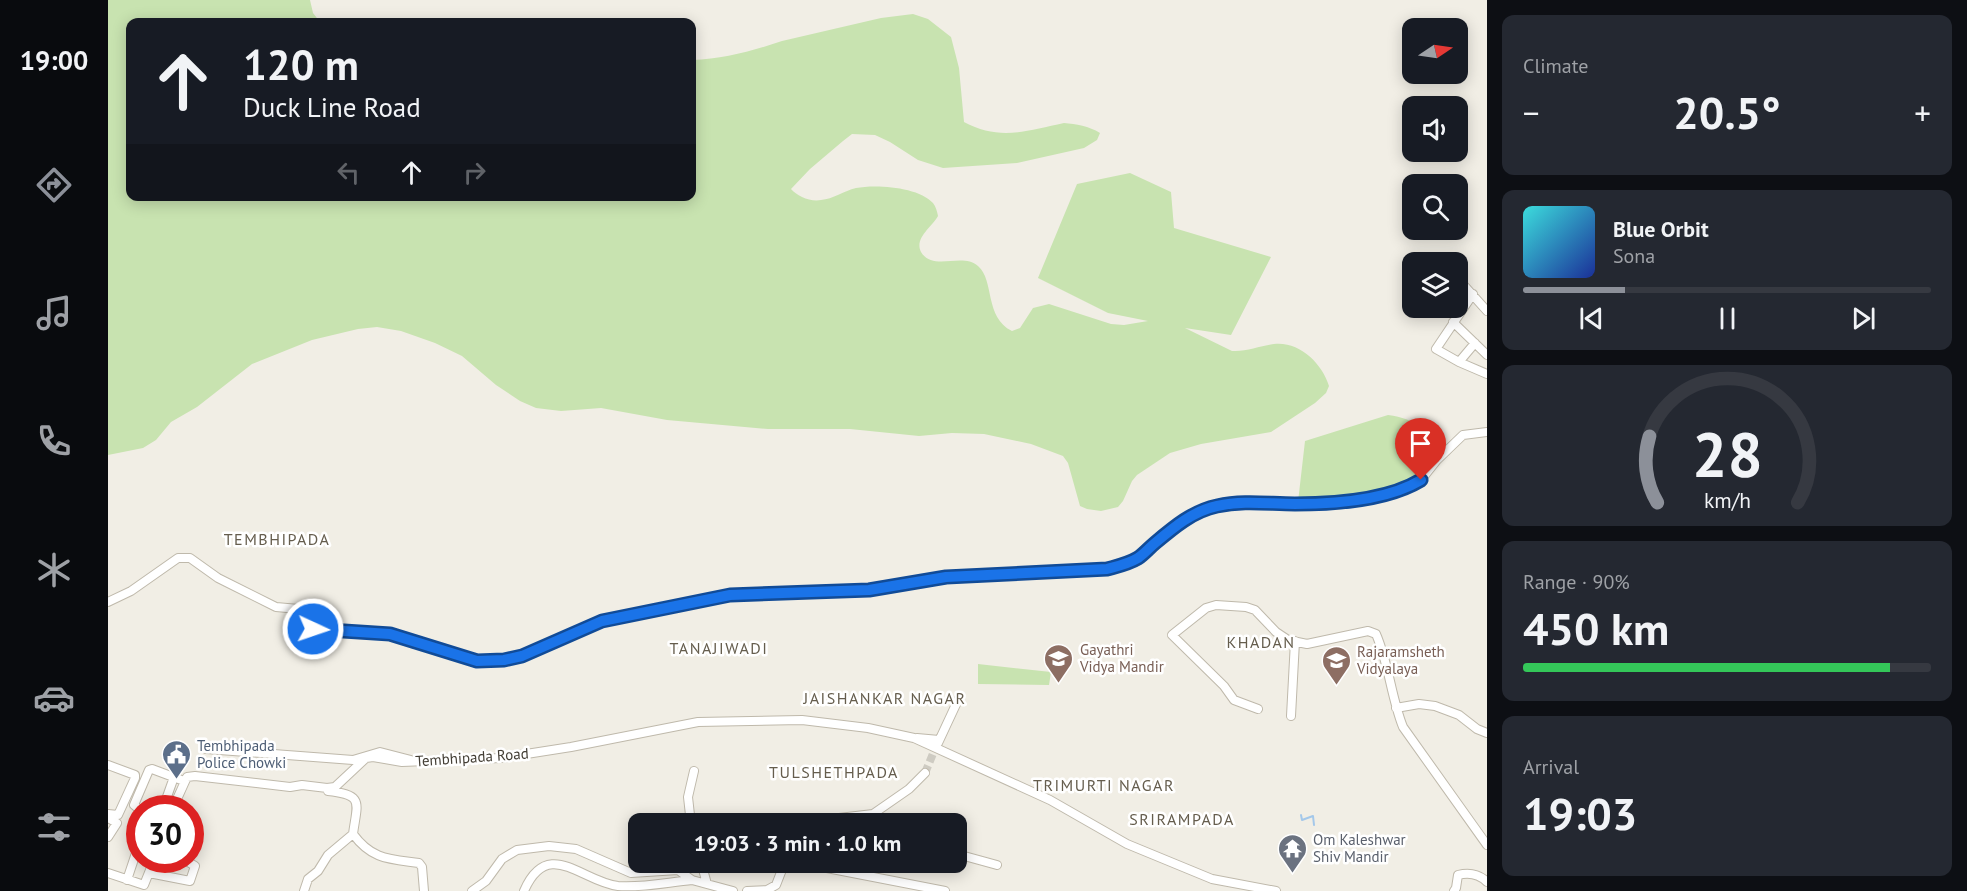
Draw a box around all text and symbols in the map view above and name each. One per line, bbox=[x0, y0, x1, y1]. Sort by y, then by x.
north arrow bbox=[1402, 18, 1468, 84]
map controls bbox=[1402, 18, 1468, 318]
text: 120 m bbox=[243, 37, 359, 92]
icon: ahead bbox=[144, 42, 222, 120]
text: 19:00 bbox=[20, 43, 88, 77]
text: Climate bbox=[1523, 53, 1589, 79]
text: 20.5° bbox=[1673, 83, 1781, 141]
text: Duck Line Road bbox=[243, 90, 421, 124]
text: − bbox=[1523, 91, 1540, 134]
text: + bbox=[1914, 91, 1931, 134]
button: sound bbox=[1402, 96, 1468, 162]
icon: left bbox=[332, 156, 365, 189]
icon: ahead bbox=[395, 156, 428, 189]
icon: right bbox=[458, 156, 491, 189]
icon: directions bbox=[33, 164, 75, 206]
button: search bbox=[1402, 174, 1468, 240]
text: Blue Orbit bbox=[1613, 215, 1709, 243]
text: Sona bbox=[1613, 243, 1655, 269]
button: layers bbox=[1402, 252, 1468, 318]
icon: music bbox=[33, 292, 75, 334]
icon: previous bbox=[1575, 302, 1608, 335]
icon: pause bbox=[1711, 302, 1744, 335]
icon: next bbox=[1847, 302, 1880, 335]
text: 28 bbox=[1692, 413, 1762, 494]
pin bbox=[1395, 418, 1446, 480]
icon: phone bbox=[33, 420, 75, 462]
icon: arrive bbox=[1404, 427, 1437, 460]
text: km/h bbox=[1703, 486, 1750, 514]
district label: TEMBHIPADA bbox=[224, 529, 330, 549]
icon: climate bbox=[33, 549, 75, 591]
text: Range · 90% bbox=[1523, 569, 1630, 595]
position arrow bbox=[281, 597, 345, 661]
text: 450 km bbox=[1523, 599, 1669, 657]
district label: KHADAN bbox=[1226, 632, 1296, 652]
district label: TANAJIWADI bbox=[670, 638, 768, 658]
place label: Gayathri Vidya Mandir bbox=[1079, 640, 1164, 676]
school or university icon: Gayathri Vidya Mandir bbox=[1043, 642, 1075, 684]
place label: Rajaramsheth Vidyalaya bbox=[1356, 642, 1445, 678]
school or university icon: Rajaramsheth Vidyalaya bbox=[1320, 644, 1352, 686]
icon: car bbox=[33, 677, 75, 719]
district label: JAISHANKAR NAGAR bbox=[803, 688, 966, 708]
place label: Tembhipada Police Chowki bbox=[197, 736, 286, 772]
public building icon: Tembhipada Police Chowki bbox=[160, 738, 192, 780]
street label: Tembhipada Road bbox=[415, 744, 529, 770]
text: Arrival bbox=[1523, 754, 1579, 780]
district label: TULSHETHPADA bbox=[769, 762, 899, 782]
district label: TRIMURTI NAGAR bbox=[1033, 775, 1175, 795]
text: 19:03 bbox=[1523, 784, 1637, 842]
speed limit sign: 30 bbox=[126, 795, 204, 873]
icon: filters bbox=[33, 806, 75, 848]
district label: SRIRAMPADA bbox=[1129, 809, 1235, 829]
text: 19:03 · 3 min · 1.0 km bbox=[694, 829, 901, 857]
place label: Om Kaleshwar Shiv Mandir bbox=[1313, 830, 1406, 866]
temple icon: Om Kaleshwar Shiv Mandir bbox=[1276, 832, 1308, 874]

